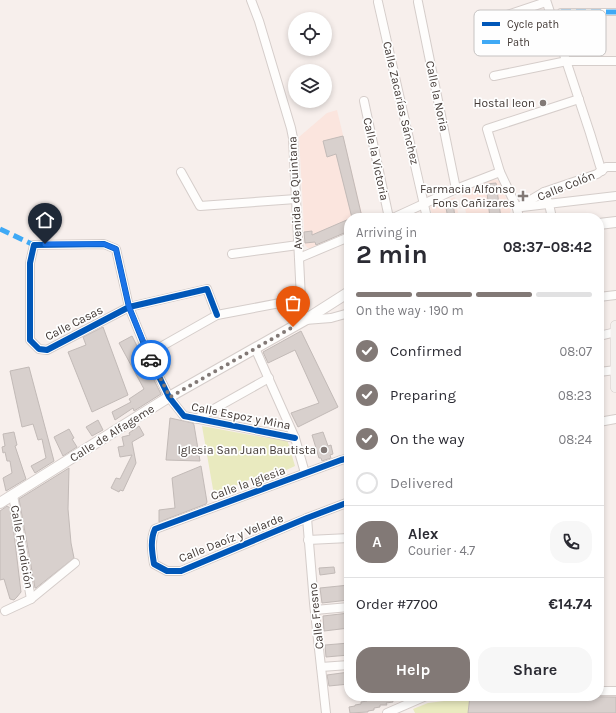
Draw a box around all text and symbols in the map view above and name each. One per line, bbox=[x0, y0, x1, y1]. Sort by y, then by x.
legend bbox=[474, 10, 606, 56]
map controls bbox=[288, 12, 332, 108]
button: locate bbox=[288, 12, 332, 56]
text: Cycle path bbox=[507, 18, 559, 31]
text: Path bbox=[507, 36, 530, 49]
street label: Calle Zacarías Sánchez bbox=[380, 40, 422, 166]
street label: Calle la Noria bbox=[423, 59, 451, 133]
button: layers bbox=[288, 64, 332, 108]
place label: Hostal leon bbox=[473, 96, 535, 110]
marker: Hostal leon bbox=[538, 98, 548, 108]
street label: Calle la Victoria bbox=[360, 116, 392, 202]
street label: Avenida de Quintana bbox=[285, 136, 305, 250]
street label: Calle Colón bbox=[535, 168, 597, 204]
place label: Farmacia Alfonso Fons Cañizares bbox=[420, 182, 515, 210]
marker: Farmacia Alfonso Fons Cañizares bbox=[518, 191, 528, 201]
pin bbox=[28, 203, 62, 244]
icon: home bbox=[34, 209, 56, 231]
text: Arriving in bbox=[356, 225, 417, 240]
text: 08:37–08:42 bbox=[503, 238, 592, 256]
text: 2 min bbox=[356, 239, 428, 270]
pin bbox=[276, 286, 310, 327]
icon: bag bbox=[282, 292, 304, 314]
street label: Calle Casas bbox=[43, 302, 105, 344]
text: On the way · 190 m bbox=[356, 303, 464, 318]
courier bbox=[131, 340, 171, 380]
icon: check bbox=[356, 340, 378, 362]
text: Confirmed bbox=[390, 342, 462, 360]
text: 08:07 bbox=[559, 344, 592, 359]
icon: car bbox=[140, 349, 162, 371]
icon: check bbox=[356, 384, 378, 406]
text: Preparing bbox=[390, 386, 456, 404]
text: 08:23 bbox=[558, 388, 592, 403]
street label: Calle Espoz y Mina bbox=[190, 400, 292, 432]
street label: Calle de Alfageme bbox=[67, 401, 157, 465]
icon: check bbox=[356, 428, 378, 450]
text: On the way bbox=[390, 430, 464, 448]
text: 08:24 bbox=[559, 432, 592, 447]
place label: Iglesia San Juan Bautista bbox=[177, 443, 316, 457]
marker: Iglesia San Juan Bautista bbox=[319, 445, 329, 455]
street label: Calle la Iglesia bbox=[209, 463, 287, 503]
text: Delivered bbox=[390, 474, 454, 492]
street label: Calle Fundición bbox=[8, 504, 36, 590]
street label: Calle Daoíz y Velarde bbox=[177, 511, 285, 565]
button: phone bbox=[550, 521, 592, 563]
text: Alex bbox=[408, 525, 438, 543]
text: A bbox=[372, 533, 382, 551]
text: Courier · 4.7 bbox=[408, 543, 475, 558]
street label: Calle Fresno bbox=[306, 582, 326, 650]
text: Order #7700 bbox=[356, 595, 438, 613]
text: €14.74 bbox=[549, 595, 592, 613]
button: Help bbox=[356, 647, 470, 693]
button: Share bbox=[478, 647, 592, 693]

